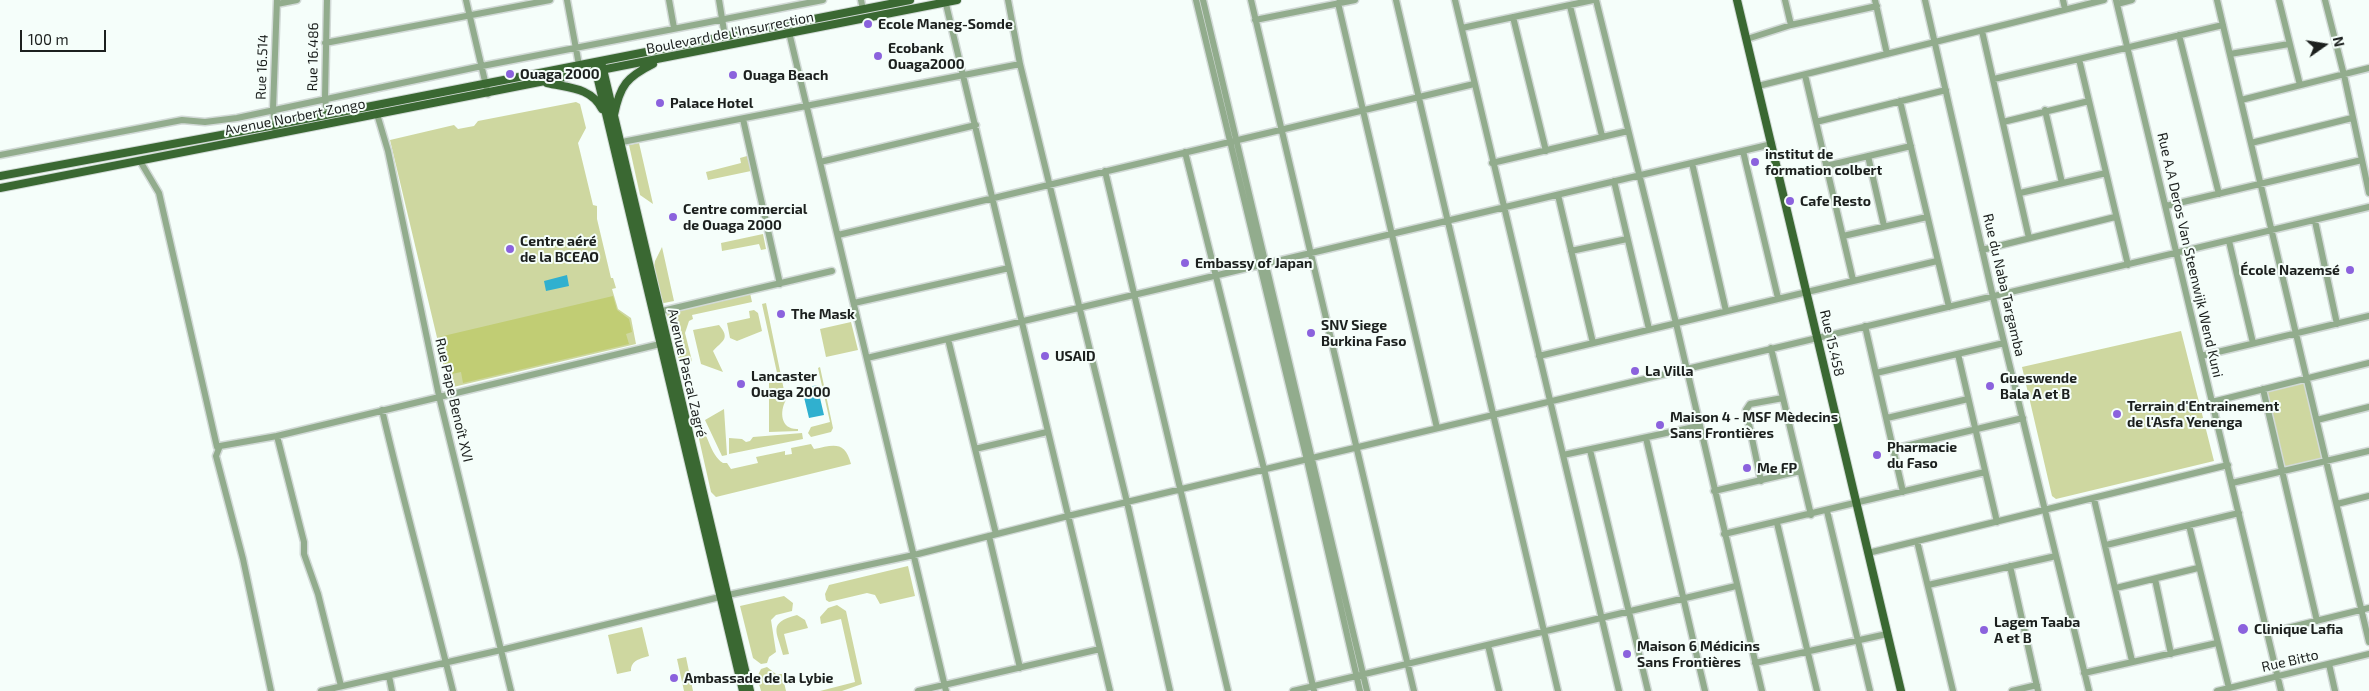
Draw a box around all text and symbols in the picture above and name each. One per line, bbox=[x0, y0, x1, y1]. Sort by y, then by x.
street label: Boulevard de l'Insurrection bbox=[645, 8, 815, 58]
place label: Ecole Maneg-Somde bbox=[878, 16, 1013, 32]
marker: Ecole Maneg-Somde bbox=[862, 18, 874, 30]
scale bar bbox=[22, 20, 109, 52]
north arrow bbox=[2299, 20, 2349, 70]
street label: Rue 16.486 bbox=[304, 22, 322, 92]
text: 100 m bbox=[28, 30, 69, 48]
street label: Rue 16.514 bbox=[252, 34, 272, 100]
text: N bbox=[2330, 35, 2349, 48]
place label: Ecobank Ouaga2000 bbox=[888, 40, 965, 72]
marker: Ecobank Ouaga2000 bbox=[872, 50, 884, 62]
place label: Ouaga 2000 bbox=[520, 66, 600, 82]
place label: Ouaga Beach bbox=[743, 67, 828, 83]
marker: Ouaga 2000 bbox=[504, 68, 516, 80]
marker: Ouaga Beach bbox=[727, 69, 739, 81]
street label: Avenue Norbert Zongo bbox=[223, 95, 367, 139]
place label: Palace Hotel bbox=[670, 95, 753, 111]
marker: Palace Hotel bbox=[654, 97, 666, 109]
street label: Rue A.A Deros Van Steenwijk Wend Kuni bbox=[2154, 131, 2226, 379]
place label: institut de formation colbert bbox=[1765, 146, 1882, 178]
marker: institut de formation colbert bbox=[1749, 156, 1761, 168]
place label: Cafe Resto bbox=[1800, 193, 1871, 209]
marker: Cafe Resto bbox=[1784, 195, 1796, 207]
place label: Centre commercial de Ouaga 2000 bbox=[683, 201, 807, 233]
marker: Centre commercial de Ouaga 2000 bbox=[667, 211, 679, 223]
street label: Rue du Naba Targamba bbox=[1979, 212, 2029, 358]
place label: Centre aéré de la BCEAO bbox=[520, 233, 599, 266]
marker: Centre aéré de la BCEAO bbox=[504, 243, 516, 255]
place label: Embassy of Japan bbox=[1195, 255, 1312, 271]
marker: Embassy of Japan bbox=[1179, 257, 1191, 269]
place label: École Nazemsé bbox=[2240, 262, 2340, 278]
marker: École Nazemsé bbox=[2344, 264, 2356, 276]
place label: The Mask bbox=[791, 306, 855, 322]
street label: Avenue Pascal Zagré bbox=[664, 307, 710, 439]
marker: The Mask bbox=[775, 308, 787, 320]
street label: Rue 15.458 bbox=[1816, 308, 1848, 378]
place label: SNV Siege Burkina Faso bbox=[1321, 317, 1407, 350]
marker: SNV Siege Burkina Faso bbox=[1305, 327, 1317, 339]
street label: Rue Pape Benoît XVI bbox=[432, 336, 476, 464]
place label: USAID bbox=[1055, 348, 1096, 364]
marker: USAID bbox=[1039, 350, 1051, 362]
place label: La Villa bbox=[1645, 363, 1693, 379]
marker: La Villa bbox=[1629, 365, 1641, 377]
place label: Lancaster Ouaga 2000 bbox=[751, 368, 831, 401]
place label: Gueswende Bala A et B bbox=[2000, 370, 2077, 402]
marker: Lancaster Ouaga 2000 bbox=[735, 378, 747, 390]
marker: Gueswende Bala A et B bbox=[1984, 380, 1996, 392]
place label: Terrain d'Entrainement de l'Asfa Yenenga bbox=[2127, 398, 2279, 431]
marker: Terrain d'Entrainement de l'Asfa Yenenga bbox=[2111, 408, 2123, 420]
place label: Maison 4 - MSF Mèdecins Sans Frontières bbox=[1670, 409, 1838, 442]
marker: Maison 4 - MSF Mèdecins Sans Frontières bbox=[1654, 419, 1666, 431]
place label: Pharmacie du Faso bbox=[1887, 439, 1957, 472]
marker: Pharmacie du Faso bbox=[1871, 449, 1883, 461]
place label: Me FP bbox=[1757, 460, 1797, 476]
marker: Me FP bbox=[1741, 462, 1753, 474]
place label: Lagem Taaba A et B bbox=[1994, 614, 2080, 646]
place label: Clinique Lafia bbox=[2254, 621, 2343, 637]
marker: Clinique Lafia bbox=[2236, 622, 2250, 636]
marker: Lagem Taaba A et B bbox=[1978, 624, 1990, 636]
place label: Maison 6 Médicins Sans Frontières bbox=[1637, 638, 1760, 670]
street label: Rue Bitto bbox=[2260, 646, 2320, 676]
marker: Maison 6 Médicins Sans Frontières bbox=[1621, 648, 1633, 660]
place label: Ambassade de la Lybie bbox=[684, 670, 833, 686]
marker: Ambassade de la Lybie bbox=[668, 672, 680, 684]

